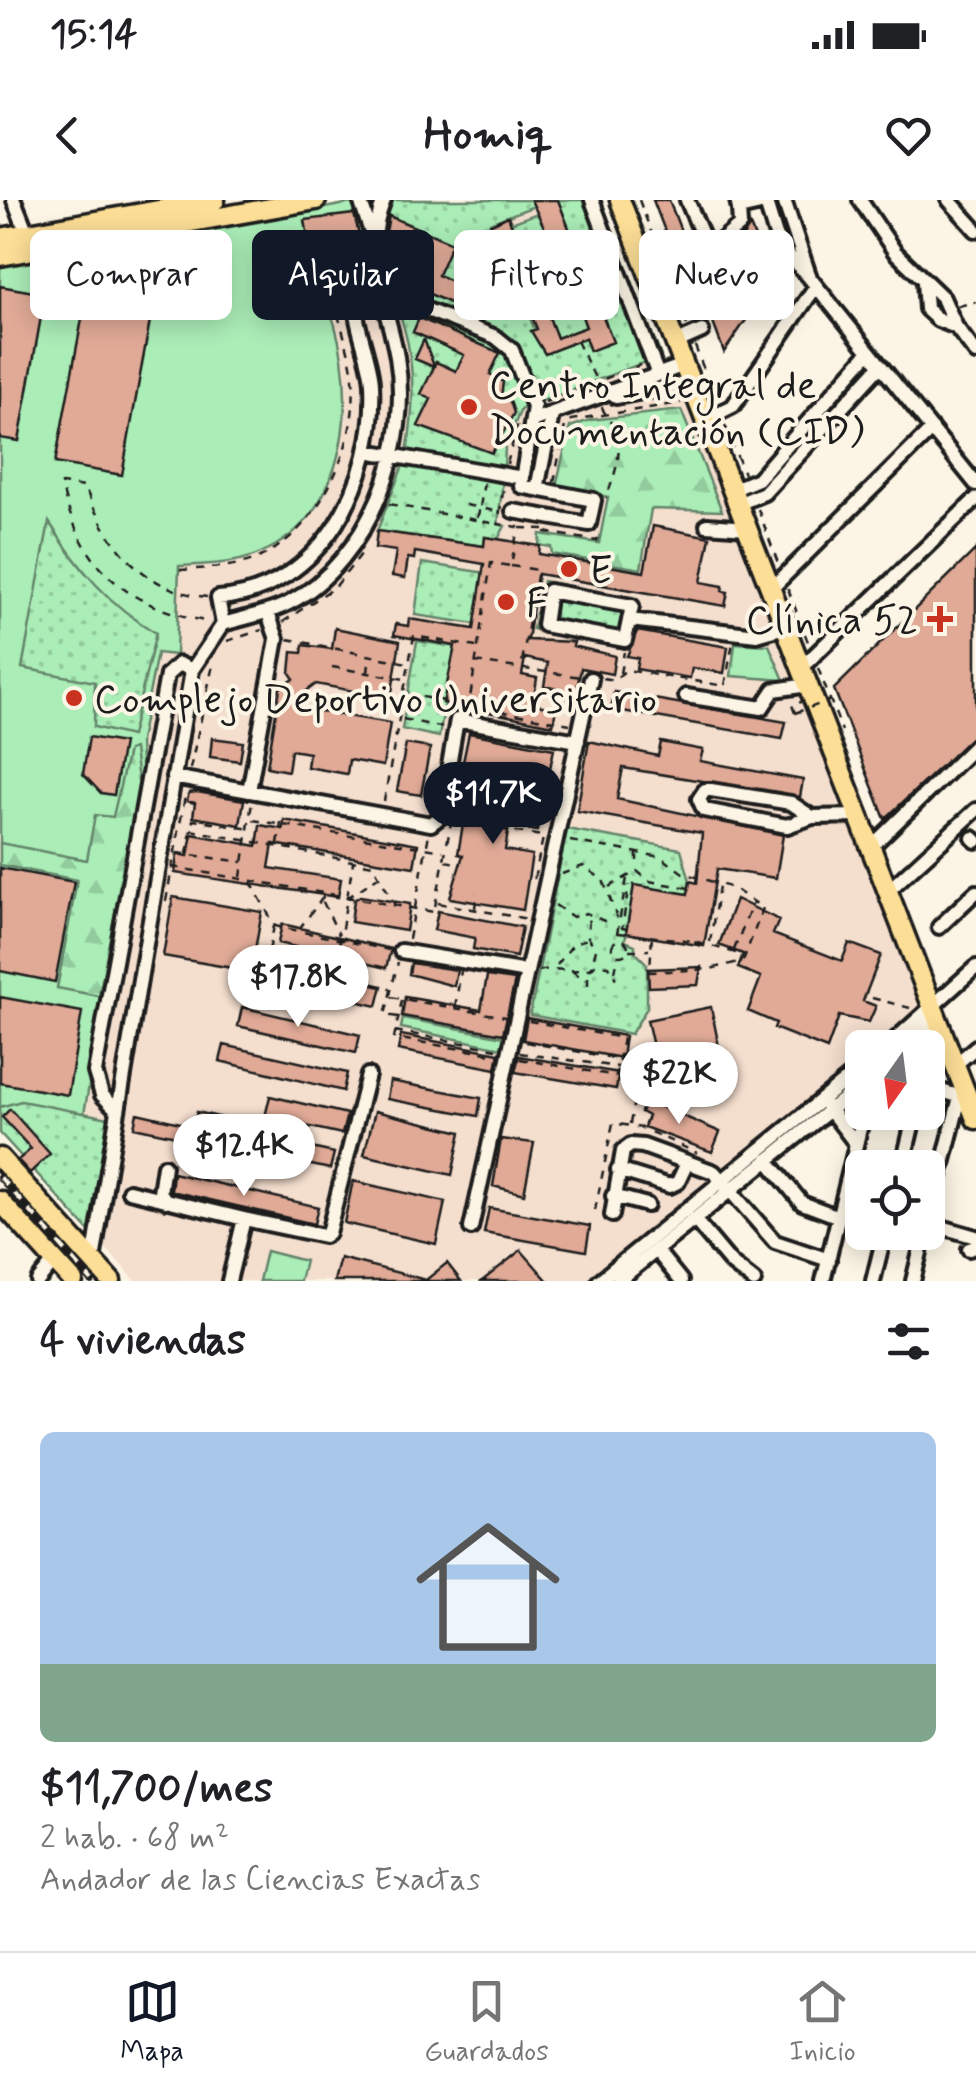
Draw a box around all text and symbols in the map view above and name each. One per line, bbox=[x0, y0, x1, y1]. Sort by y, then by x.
text: 15:14 bbox=[50, 11, 137, 60]
text: Homiq bbox=[424, 106, 552, 165]
icon: back bbox=[40, 108, 95, 163]
icon: heart bbox=[881, 108, 936, 163]
chip: Comprar bbox=[30, 230, 232, 320]
chip: Alquilar bbox=[252, 230, 434, 320]
chip: Filtros bbox=[454, 230, 619, 320]
chip: Nuevo bbox=[639, 230, 794, 320]
place label: Centro Integral de Documentación (CID) bbox=[489, 361, 864, 459]
marker: Centro Integral de Documentación (CID) bbox=[458, 396, 480, 418]
place label: E bbox=[589, 546, 612, 598]
marker: E bbox=[558, 558, 580, 580]
place label: F bbox=[526, 579, 547, 631]
marker: F bbox=[495, 591, 517, 613]
place label: Clínica 52 bbox=[746, 596, 918, 648]
marker: Clínica 52 bbox=[927, 606, 953, 632]
place label: Complejo Deportivo Universitario bbox=[94, 675, 657, 727]
marker: Complejo Deportivo Universitario bbox=[63, 687, 85, 709]
pin: $11.7K bbox=[412, 762, 574, 847]
text: $11.7K bbox=[445, 773, 541, 815]
pin: $17.8K bbox=[217, 945, 379, 1030]
text: $17.8K bbox=[250, 956, 346, 998]
north arrow bbox=[845, 1030, 945, 1130]
map controls bbox=[845, 1030, 945, 1250]
pin: $22K bbox=[620, 1042, 738, 1127]
text: $22K bbox=[642, 1053, 716, 1095]
pin: $12.4K bbox=[163, 1114, 325, 1199]
text: $12.4K bbox=[195, 1125, 293, 1167]
button: locate bbox=[845, 1150, 945, 1250]
text: 4 viviendas bbox=[40, 1314, 246, 1369]
icon: filters bbox=[881, 1314, 936, 1369]
icon: home bbox=[398, 1497, 578, 1677]
text: $11,700/mes bbox=[40, 1762, 273, 1817]
text: 2 hab. · 68 m² bbox=[40, 1817, 229, 1859]
text: Andador de las Ciencias Exactas bbox=[40, 1859, 480, 1901]
tab: Mapa bbox=[120, 1974, 184, 2071]
tab: Guardados bbox=[424, 1974, 549, 2071]
tab: Inicio bbox=[789, 1974, 856, 2071]

